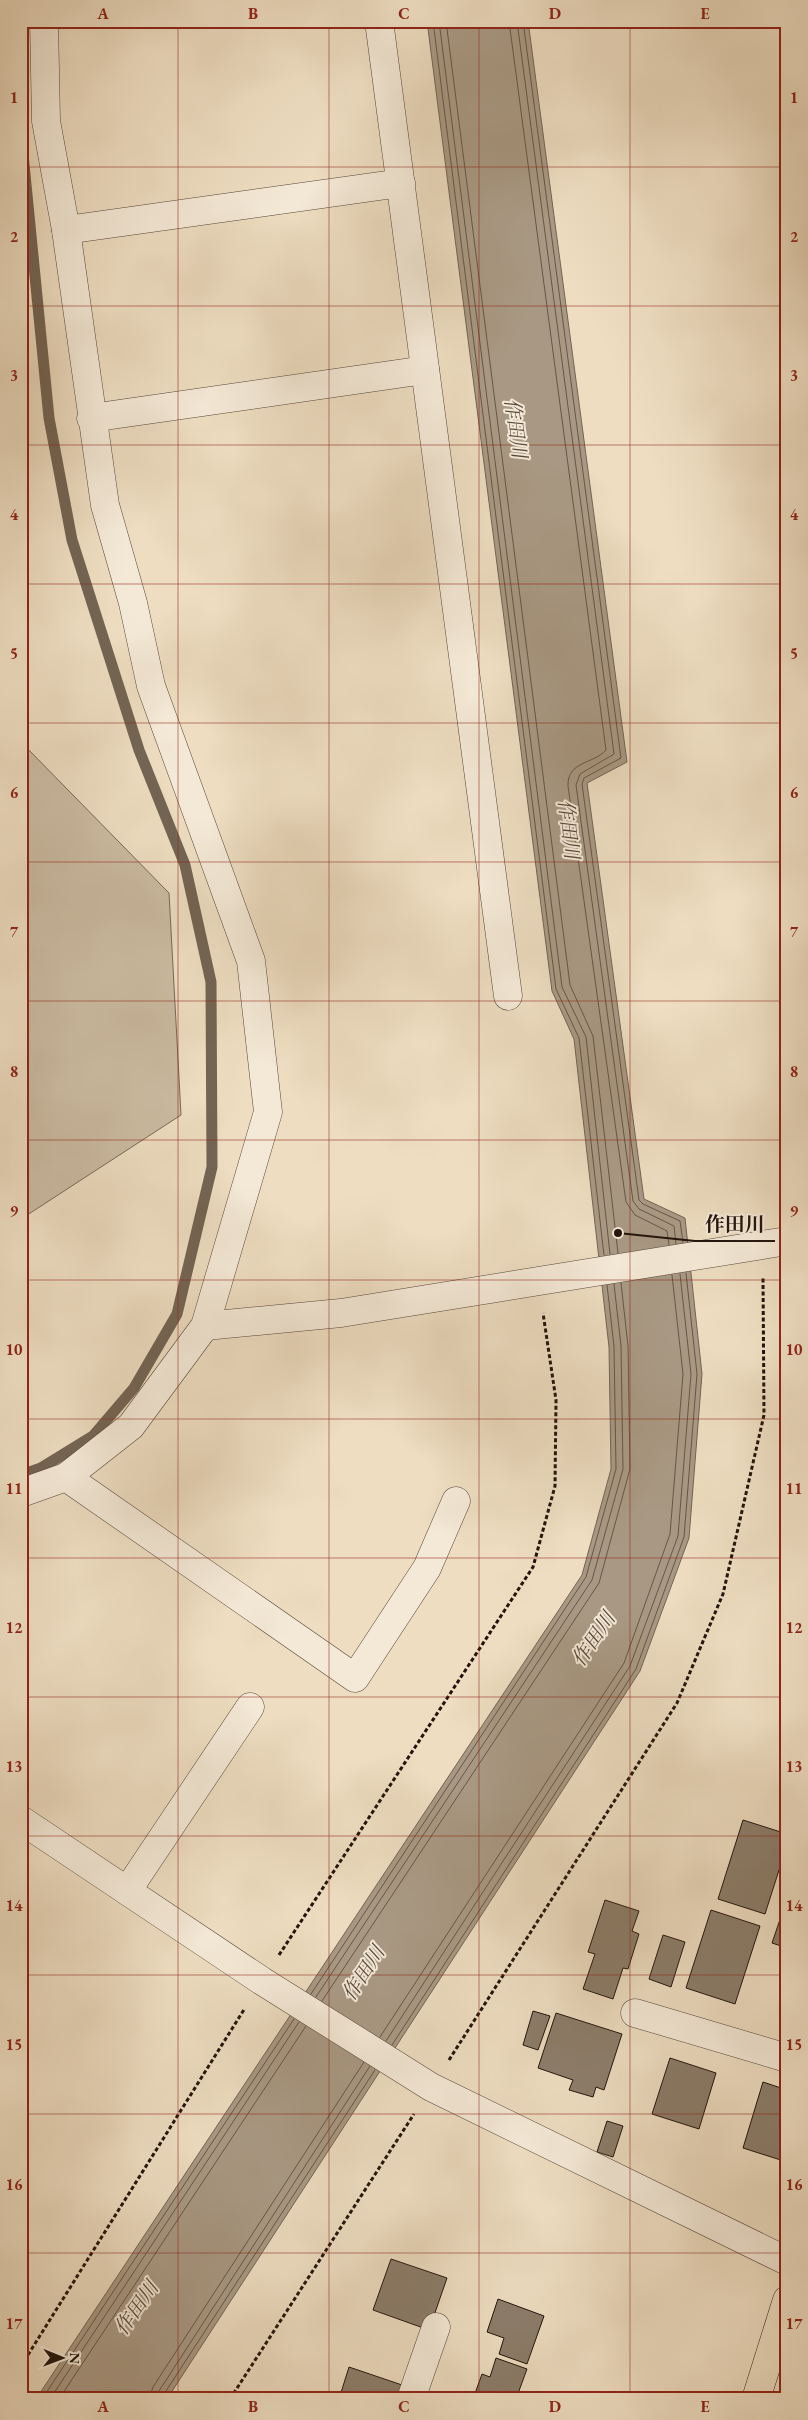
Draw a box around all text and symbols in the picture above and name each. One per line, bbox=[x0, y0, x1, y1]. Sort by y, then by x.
text: A bbox=[96, 3, 109, 24]
text: B bbox=[248, 3, 258, 24]
text: C bbox=[398, 3, 410, 24]
text: D bbox=[549, 3, 561, 24]
text: E bbox=[700, 3, 710, 24]
text: 1 bbox=[10, 87, 18, 108]
text: 1 bbox=[790, 87, 798, 108]
text: 2 bbox=[10, 226, 19, 247]
text: 2 bbox=[790, 226, 799, 247]
text: 3 bbox=[10, 365, 18, 386]
text: 3 bbox=[790, 365, 798, 386]
water label: 作田川 bbox=[499, 396, 533, 461]
text: 4 bbox=[10, 504, 19, 525]
text: 4 bbox=[790, 504, 799, 525]
text: 5 bbox=[10, 643, 18, 664]
text: 5 bbox=[790, 643, 798, 664]
text: 6 bbox=[10, 782, 19, 803]
text: 6 bbox=[790, 782, 799, 803]
water label: 作田川 bbox=[552, 798, 586, 862]
text: 7 bbox=[10, 921, 19, 942]
text: 7 bbox=[790, 921, 799, 942]
text: 8 bbox=[10, 1061, 18, 1082]
text: 8 bbox=[790, 1061, 798, 1082]
text: 9 bbox=[10, 1200, 19, 1221]
text: 9 bbox=[790, 1200, 799, 1221]
callout: 作田川 bbox=[695, 1206, 775, 1241]
text: 作田川 bbox=[705, 1211, 765, 1237]
text: 10 bbox=[6, 1339, 23, 1360]
text: 10 bbox=[786, 1339, 803, 1360]
text: 11 bbox=[6, 1478, 22, 1499]
text: 11 bbox=[786, 1478, 802, 1499]
water label: 作田川 bbox=[565, 1605, 622, 1671]
text: 12 bbox=[6, 1617, 23, 1638]
text: 12 bbox=[786, 1617, 803, 1638]
text: 13 bbox=[6, 1756, 22, 1777]
text: 13 bbox=[786, 1756, 802, 1777]
text: 14 bbox=[6, 1895, 23, 1916]
text: 14 bbox=[786, 1895, 803, 1916]
water label: 作田川 bbox=[336, 1939, 391, 2005]
text: 15 bbox=[6, 2034, 22, 2055]
text: 15 bbox=[786, 2034, 802, 2055]
text: 16 bbox=[6, 2174, 23, 2195]
text: 16 bbox=[786, 2174, 803, 2195]
water label: 作田川 bbox=[108, 2274, 165, 2340]
text: 17 bbox=[6, 2313, 23, 2334]
text: 17 bbox=[786, 2313, 803, 2334]
north arrow bbox=[38, 2332, 88, 2382]
text: N bbox=[66, 2352, 84, 2365]
text: A bbox=[96, 2396, 109, 2417]
text: B bbox=[248, 2396, 258, 2417]
text: C bbox=[398, 2396, 410, 2417]
text: D bbox=[549, 2396, 561, 2417]
text: E bbox=[700, 2396, 710, 2417]

